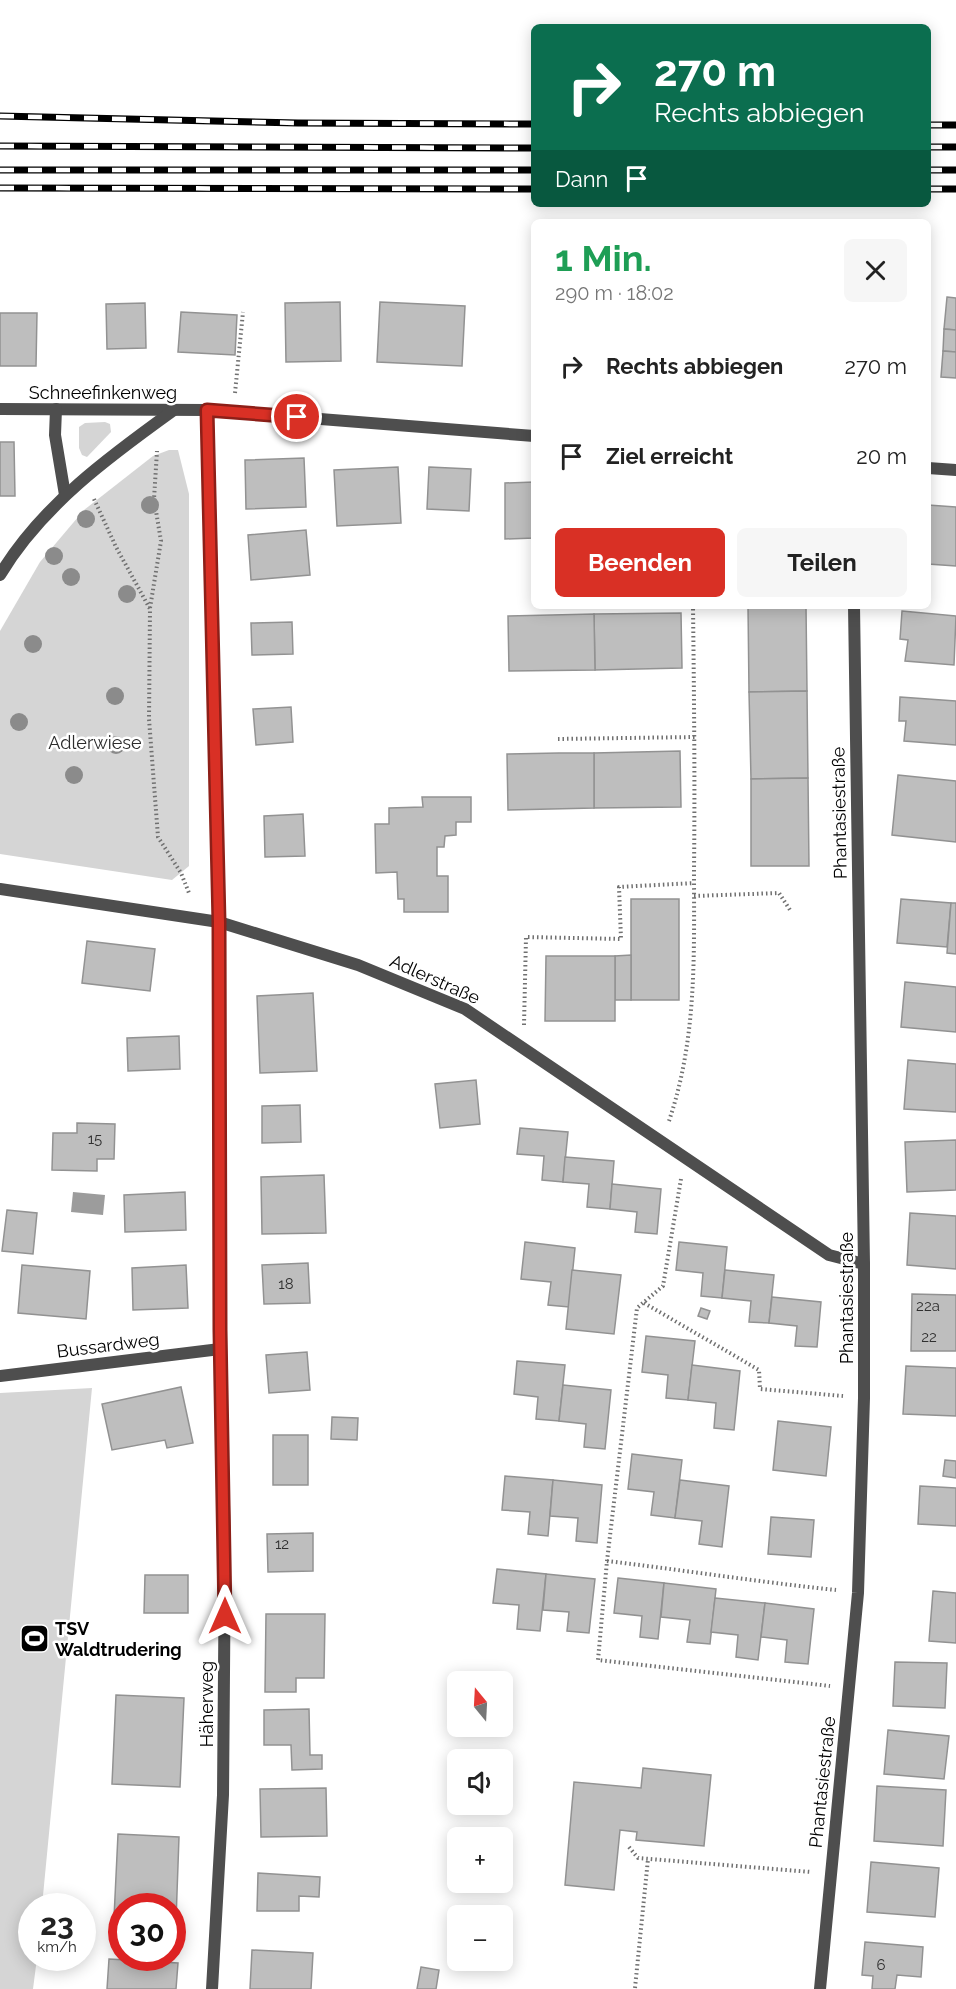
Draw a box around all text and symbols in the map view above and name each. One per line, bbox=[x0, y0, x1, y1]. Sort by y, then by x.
text: 270 m bbox=[654, 47, 776, 96]
icon: right bbox=[555, 48, 633, 126]
text: Rechts abbiegen bbox=[654, 97, 864, 128]
icon: arrive bbox=[620, 162, 653, 195]
text: Dann bbox=[555, 166, 608, 192]
text: 1 Min. bbox=[555, 237, 652, 279]
button: close bbox=[844, 239, 907, 302]
text: 290 m · 18:02 bbox=[555, 281, 674, 305]
icon: right bbox=[555, 350, 588, 383]
text: Rechts abbiegen bbox=[606, 353, 783, 379]
text: 270 m bbox=[845, 353, 907, 379]
street label: Schneefinkenweg bbox=[29, 382, 177, 403]
pin bbox=[271, 391, 322, 442]
icon: arrive bbox=[280, 400, 313, 433]
icon: arrive bbox=[555, 440, 588, 473]
text: Ziel erreicht bbox=[606, 443, 733, 469]
text: 20 m bbox=[856, 443, 907, 469]
button: Beenden bbox=[555, 528, 725, 597]
button: Teilen bbox=[737, 528, 907, 597]
park label: Adlerwiese bbox=[48, 732, 142, 753]
street label: Phantasiestraße bbox=[827, 746, 851, 879]
street label: Adlerstraße bbox=[387, 950, 484, 1008]
house number: 15 bbox=[88, 1130, 102, 1148]
street label: Phantasiestraße bbox=[836, 1231, 857, 1364]
house number: 18 bbox=[278, 1275, 294, 1293]
house number: 22a bbox=[916, 1297, 940, 1315]
street label: Bussardweg bbox=[56, 1328, 160, 1362]
house number: 22 bbox=[921, 1328, 937, 1346]
house number: 12 bbox=[275, 1535, 289, 1553]
position arrow bbox=[193, 1584, 257, 1648]
place label: TSV Waldtrudering bbox=[55, 1618, 182, 1660]
sports icon: TSV Waldtrudering bbox=[18, 1622, 50, 1654]
street label: Häherweg bbox=[196, 1661, 217, 1747]
north arrow bbox=[447, 1671, 513, 1737]
map controls bbox=[447, 1671, 513, 1971]
street label: Phantasiestraße bbox=[805, 1715, 839, 1849]
button: sound bbox=[447, 1749, 513, 1815]
button: + bbox=[447, 1827, 513, 1893]
speed limit sign: 30 bbox=[108, 1893, 186, 1971]
button: − bbox=[447, 1905, 513, 1971]
text: 23 bbox=[40, 1907, 74, 1942]
text: km/h bbox=[37, 1938, 77, 1956]
house number: 6 bbox=[876, 1956, 886, 1974]

